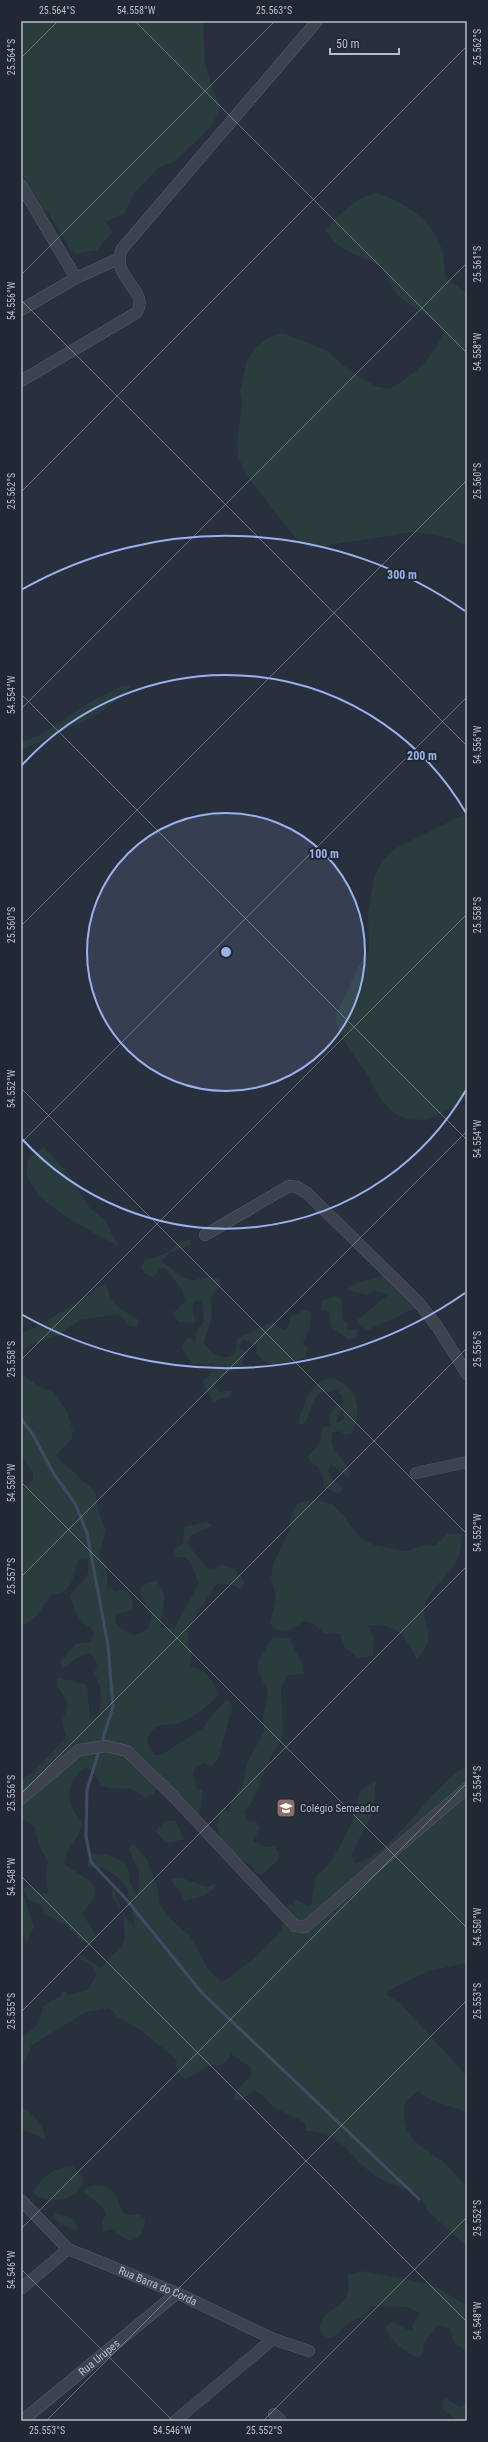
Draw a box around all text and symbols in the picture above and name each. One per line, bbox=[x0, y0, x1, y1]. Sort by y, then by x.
text: 25.564°S bbox=[39, 5, 75, 16]
text: 54.558°W bbox=[117, 5, 156, 16]
text: 25.563°S bbox=[256, 5, 292, 16]
text: 25.562°S bbox=[472, 29, 483, 65]
scale bar bbox=[330, 30, 399, 56]
text: 50 m bbox=[336, 37, 360, 51]
text: 25.564°S bbox=[6, 39, 17, 75]
text: 25.561°S bbox=[472, 246, 483, 282]
text: 54.556°W bbox=[6, 281, 17, 320]
text: 54.558°W bbox=[472, 332, 483, 371]
text: 25.560°S bbox=[472, 463, 483, 499]
text: 25.562°S bbox=[6, 473, 17, 509]
text: 300 m bbox=[387, 568, 417, 582]
text: 54.554°W bbox=[6, 675, 17, 714]
text: 54.556°W bbox=[472, 725, 483, 764]
text: 200 m bbox=[407, 749, 437, 763]
text: 100 m bbox=[309, 847, 339, 861]
text: 25.558°S bbox=[472, 897, 483, 933]
text: 25.560°S bbox=[6, 907, 17, 943]
centre of rings bbox=[219, 945, 233, 959]
text: 54.552°W bbox=[6, 1069, 17, 1108]
text: 54.554°W bbox=[472, 1119, 483, 1158]
text: 25.556°S bbox=[472, 1331, 483, 1367]
text: 25.558°S bbox=[6, 1341, 17, 1377]
text: 54.550°W bbox=[6, 1463, 17, 1502]
text: 54.552°W bbox=[472, 1513, 483, 1552]
text: 25.557°S bbox=[6, 1558, 17, 1594]
text: 25.554°S bbox=[472, 1766, 483, 1802]
text: 25.556°S bbox=[6, 1775, 17, 1811]
school or university icon: Colégio Semeador bbox=[275, 1797, 297, 1819]
place label: Colégio Semeador bbox=[300, 1802, 380, 1815]
text: 54.548°W bbox=[6, 1857, 17, 1896]
text: 54.550°W bbox=[472, 1907, 483, 1946]
text: 25.553°S bbox=[472, 1983, 483, 2019]
text: 25.555°S bbox=[6, 1993, 17, 2029]
text: 25.552°S bbox=[472, 2200, 483, 2236]
text: 54.546°W bbox=[6, 2250, 17, 2289]
street label: Rua Barra do Corda bbox=[117, 2264, 199, 2308]
text: 54.548°W bbox=[472, 2301, 483, 2340]
street label: Rua Urupes bbox=[76, 2337, 122, 2378]
text: 25.553°S bbox=[29, 2425, 65, 2436]
text: 54.546°W bbox=[153, 2425, 192, 2436]
text: 25.552°S bbox=[246, 2425, 282, 2436]

